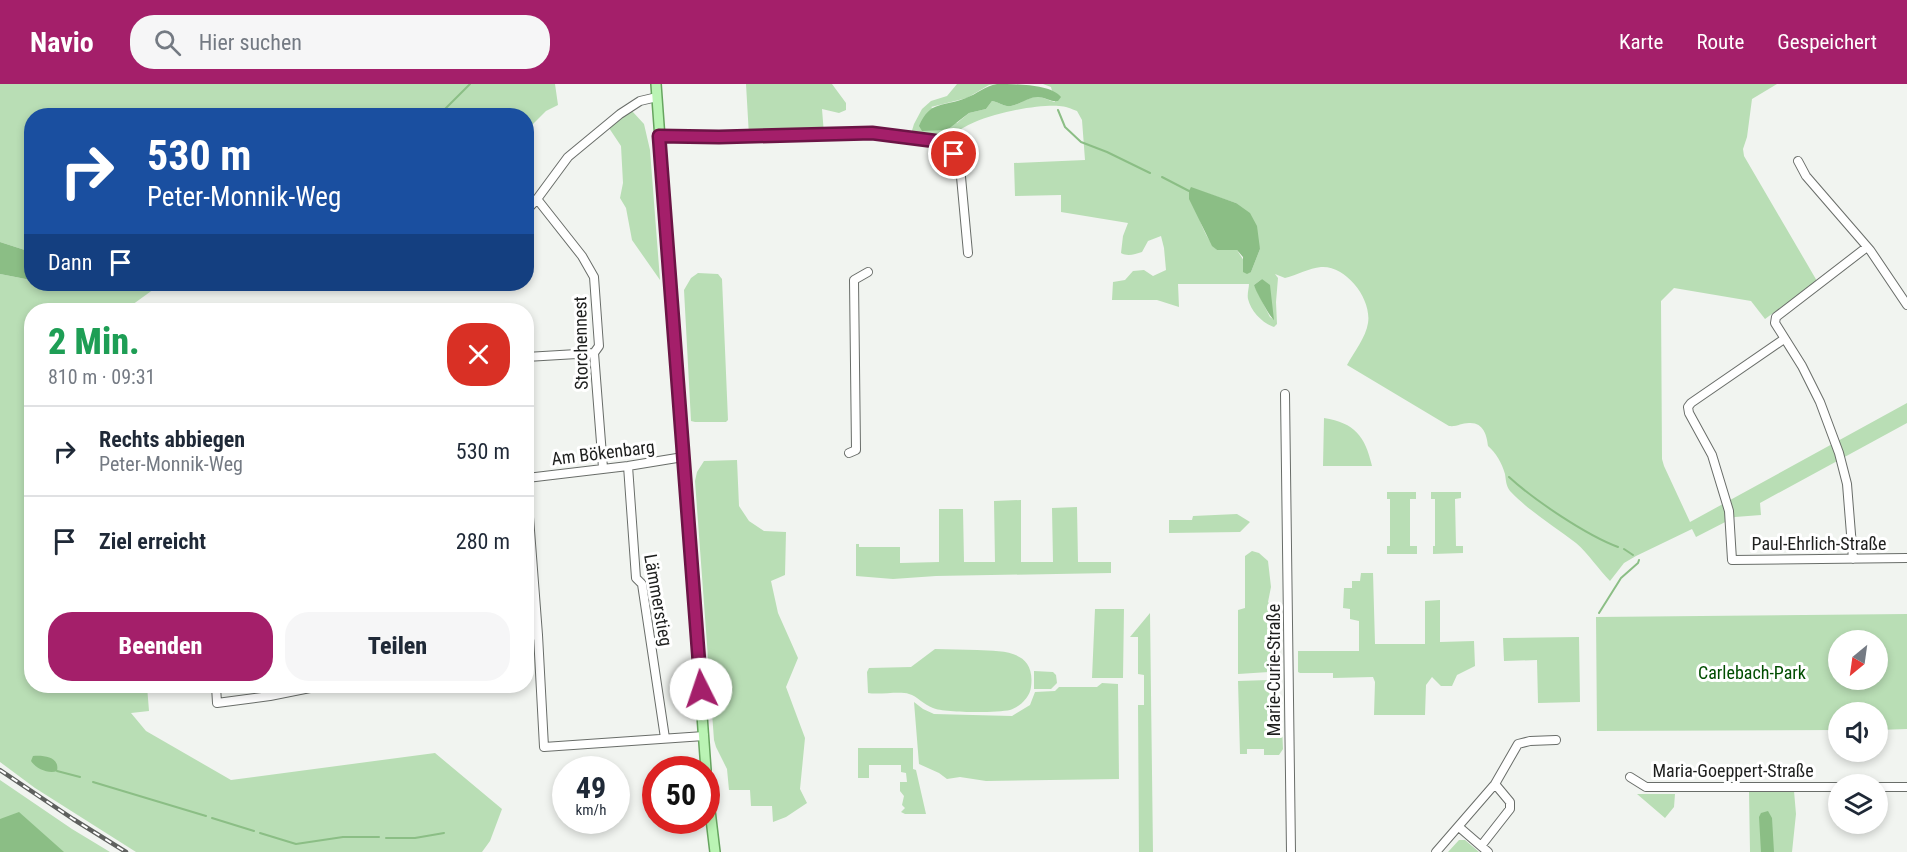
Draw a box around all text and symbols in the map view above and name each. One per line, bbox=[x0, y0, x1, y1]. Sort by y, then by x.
search box bbox=[130, 15, 550, 69]
text: Navio bbox=[30, 26, 94, 59]
icon: search bbox=[151, 26, 184, 59]
text: Hier suchen bbox=[199, 30, 302, 55]
text: Karte bbox=[1619, 30, 1663, 54]
text: Route bbox=[1696, 30, 1744, 54]
text: Gespeichert bbox=[1777, 30, 1877, 54]
pin bbox=[928, 128, 979, 179]
text: 530 m bbox=[147, 131, 252, 180]
icon: right bbox=[48, 132, 126, 210]
icon: arrive bbox=[937, 137, 970, 170]
text: Peter-Monnik-Weg bbox=[147, 181, 341, 213]
icon: arrive bbox=[104, 246, 137, 279]
text: Dann bbox=[48, 250, 92, 275]
street label: Storchennest bbox=[569, 296, 592, 390]
text: 2 Min. bbox=[48, 321, 140, 363]
button: close bbox=[447, 323, 510, 386]
text: 810 m · 09:31 bbox=[48, 365, 155, 389]
text: Rechts abbiegen bbox=[99, 427, 245, 452]
icon: right bbox=[48, 435, 81, 468]
street label: Am Bökenbarg bbox=[550, 436, 656, 469]
text: 530 m bbox=[456, 439, 510, 464]
text: Peter-Monnik-Weg bbox=[99, 452, 243, 476]
icon: arrive bbox=[48, 525, 81, 558]
text: Ziel erreicht bbox=[99, 529, 206, 554]
text: 280 m bbox=[456, 529, 510, 554]
street label: Paul-Ehrlich-Straße bbox=[1752, 533, 1886, 554]
street label: Lämmerstieg bbox=[640, 552, 677, 648]
street label: Marie-Curie-Straße bbox=[1263, 604, 1284, 736]
button: Beenden bbox=[48, 612, 273, 681]
button: Teilen bbox=[285, 612, 510, 681]
north arrow bbox=[1828, 630, 1888, 690]
map controls bbox=[1828, 630, 1888, 834]
position arrow bbox=[669, 657, 733, 721]
park label: Carlebach-Park bbox=[1698, 662, 1806, 683]
button: sound bbox=[1828, 702, 1888, 762]
speed limit sign: 50 bbox=[642, 756, 720, 834]
street label: Maria-Goeppert-Straße bbox=[1652, 760, 1814, 781]
text: 49 bbox=[576, 770, 606, 805]
button: layers bbox=[1828, 774, 1888, 834]
text: km/h bbox=[576, 801, 606, 819]

